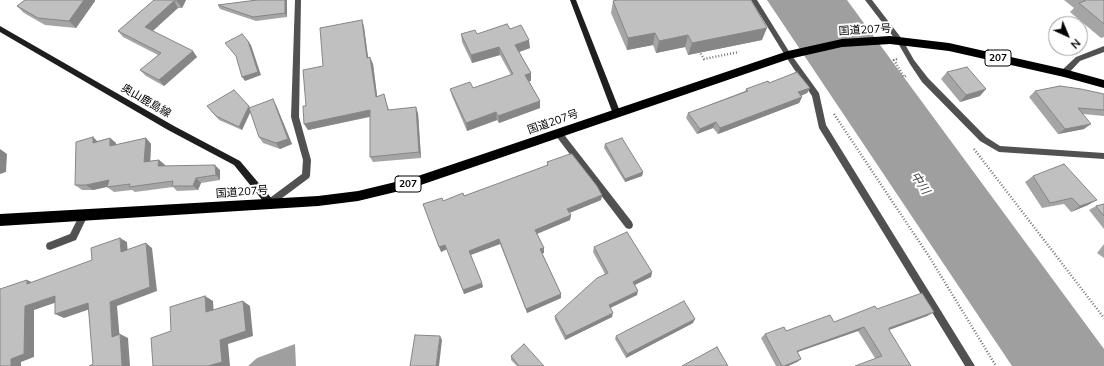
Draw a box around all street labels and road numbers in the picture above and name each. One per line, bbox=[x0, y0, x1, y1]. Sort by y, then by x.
street label: 国道207号 bbox=[838, 22, 892, 38]
road number: 207 bbox=[985, 50, 1011, 66]
street label: 奥山鹿島線 bbox=[119, 82, 173, 120]
street label: 国道207号 bbox=[526, 107, 580, 137]
road number: 207 bbox=[395, 176, 421, 192]
street label: 国道207号 bbox=[215, 184, 269, 200]

